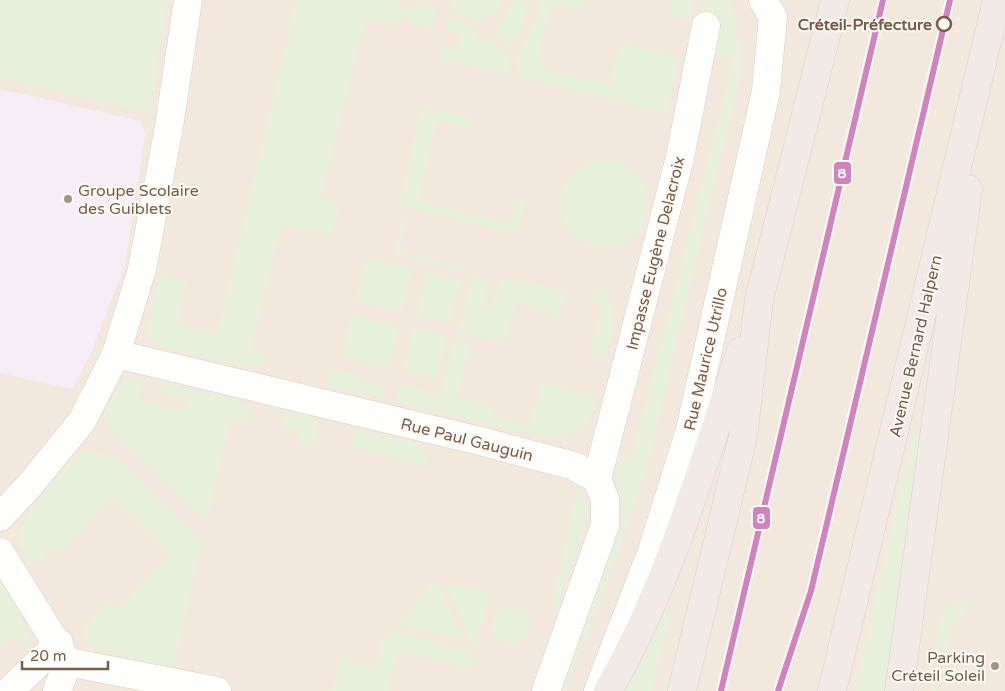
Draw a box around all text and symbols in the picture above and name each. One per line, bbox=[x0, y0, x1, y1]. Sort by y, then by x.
place label: Créteil-Préfecture bbox=[798, 15, 932, 35]
marker: Créteil-Préfecture bbox=[936, 16, 952, 32]
street label: Impasse Eugène Delacroix bbox=[622, 154, 690, 352]
line badge: 8 bbox=[833, 161, 852, 185]
text: 8 bbox=[838, 165, 847, 182]
place label: Groupe Scolaire des Guiblets bbox=[78, 181, 199, 219]
marker: Groupe Scolaire des Guiblets bbox=[62, 193, 74, 205]
street label: Avenue Bernard Halpern bbox=[885, 253, 947, 439]
street label: Rue Maurice Utrillo bbox=[680, 286, 732, 433]
street label: Rue Paul Gauguin bbox=[398, 414, 535, 466]
line badge: 8 bbox=[752, 506, 771, 530]
text: 8 bbox=[757, 510, 766, 527]
scale bar bbox=[22, 638, 109, 670]
text: 20 m bbox=[30, 647, 67, 665]
place label: Parking Créteil Soleil bbox=[891, 648, 985, 686]
marker: Parking Créteil Soleil bbox=[989, 660, 1001, 672]

